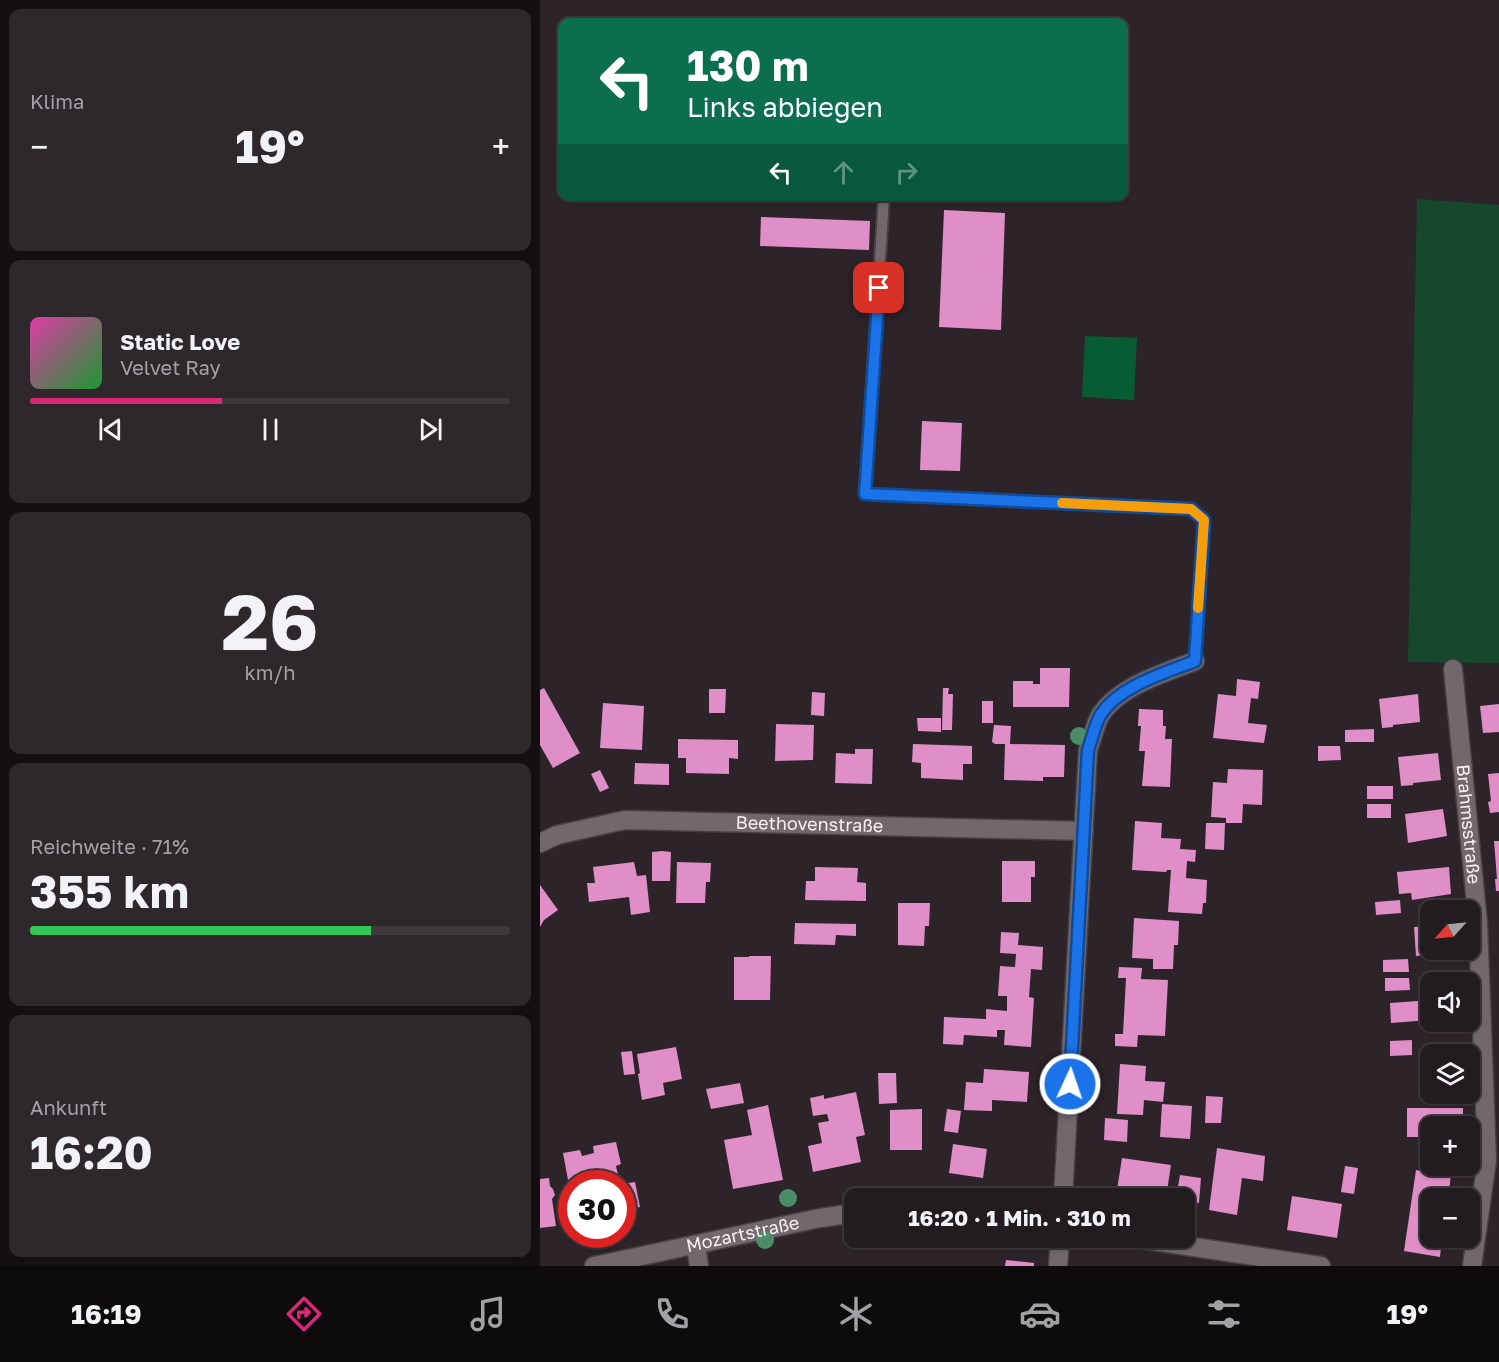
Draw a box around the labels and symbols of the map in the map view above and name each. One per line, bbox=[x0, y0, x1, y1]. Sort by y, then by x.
pin bbox=[853, 262, 904, 313]
street label: Brahmsstraße bbox=[1452, 763, 1486, 885]
street label: Beethovenstraße bbox=[735, 811, 884, 836]
north arrow bbox=[1420, 900, 1480, 960]
position arrow bbox=[1038, 1052, 1102, 1116]
speed limit sign: 30 bbox=[558, 1170, 636, 1248]
street label: Mozartstraße bbox=[684, 1211, 801, 1256]

